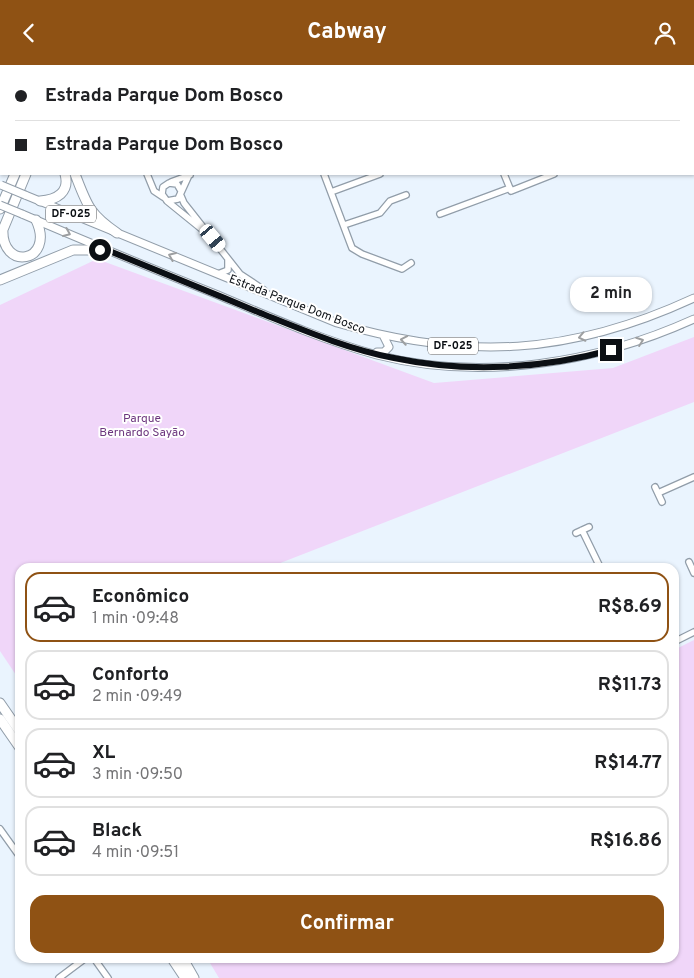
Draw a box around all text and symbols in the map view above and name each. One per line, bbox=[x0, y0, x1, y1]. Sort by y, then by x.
icon: back bbox=[15, 19, 43, 47]
text: Cabway bbox=[307, 19, 387, 46]
icon: person bbox=[651, 19, 679, 47]
text: Estrada Parque Dom Bosco bbox=[45, 84, 283, 108]
text: Estrada Parque Dom Bosco bbox=[45, 133, 283, 157]
road number: DF-025 bbox=[46, 205, 96, 223]
car bbox=[197, 222, 228, 254]
one-way arrow bbox=[62, 227, 71, 238]
route start bbox=[89, 239, 111, 261]
one-way arrow bbox=[168, 251, 177, 262]
street label: Estrada Parque Dom Bosco bbox=[227, 272, 368, 339]
callout: 2 min bbox=[570, 277, 652, 313]
text: 2 min bbox=[590, 284, 632, 304]
one-way arrow bbox=[578, 331, 587, 342]
one-way arrow bbox=[399, 335, 408, 345]
road number: DF-025 bbox=[428, 337, 478, 355]
one-way arrow bbox=[635, 337, 644, 347]
route end bbox=[600, 339, 622, 361]
park label: Parque Bernardo Sayão bbox=[99, 411, 185, 441]
icon: car bbox=[32, 585, 77, 630]
text: Econômico bbox=[92, 585, 189, 609]
text: R$8.69 bbox=[598, 595, 662, 619]
text: 1 min · 09:48 bbox=[92, 609, 179, 629]
icon: car bbox=[32, 663, 77, 708]
text: Conforto bbox=[92, 663, 169, 687]
text: R$11.73 bbox=[598, 673, 662, 697]
text: 2 min · 09:49 bbox=[92, 687, 182, 707]
icon: car bbox=[32, 741, 77, 786]
text: XL bbox=[92, 741, 115, 765]
text: R$14.77 bbox=[594, 751, 662, 775]
text: 3 min · 09:50 bbox=[92, 765, 183, 785]
icon: car bbox=[32, 819, 77, 864]
text: Black bbox=[92, 819, 142, 843]
text: R$16.86 bbox=[590, 829, 662, 853]
text: 4 min · 09:51 bbox=[92, 843, 179, 863]
button: Confirmar bbox=[30, 895, 664, 953]

